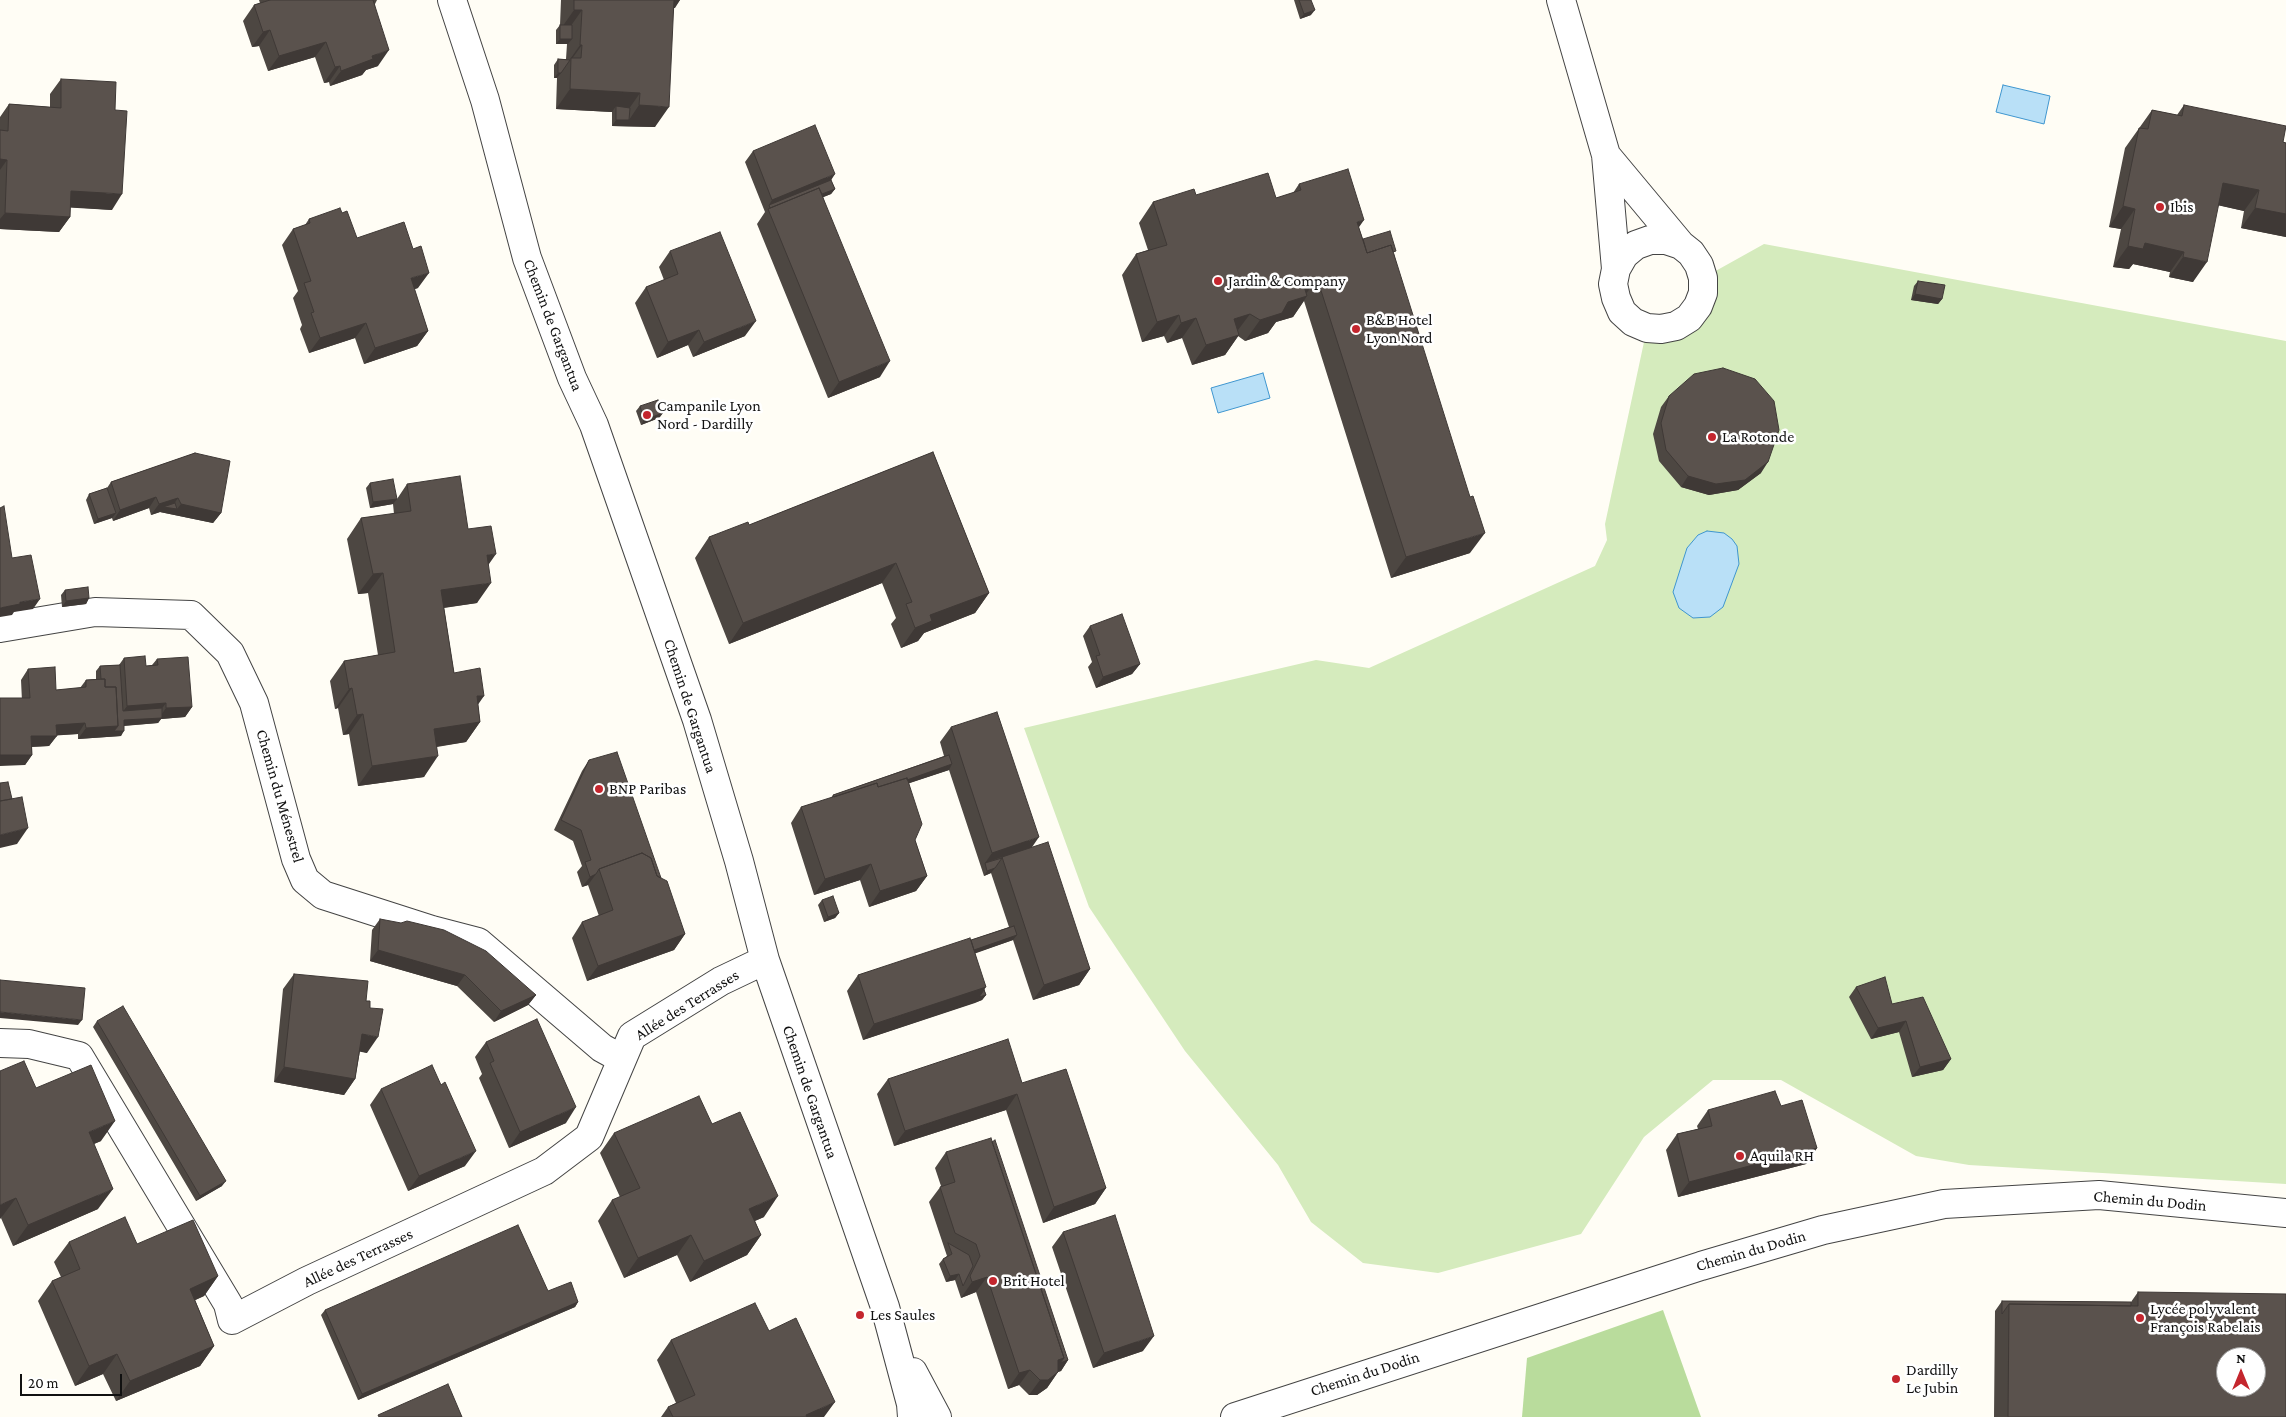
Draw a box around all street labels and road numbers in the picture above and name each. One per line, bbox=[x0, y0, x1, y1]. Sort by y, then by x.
street label: Chemin de Gargantua bbox=[519, 256, 587, 394]
street label: Chemin de Gargantua bbox=[659, 636, 721, 776]
street label: Chemin du Ménestrel bbox=[252, 727, 308, 865]
street label: Allée des Terrasses bbox=[632, 965, 742, 1045]
street label: Chemin de Gargantua bbox=[778, 1023, 842, 1161]
street label: Chemin du Dodin bbox=[2093, 1186, 2207, 1216]
street label: Allée des Terrasses bbox=[300, 1224, 416, 1292]
street label: Chemin du Dodin bbox=[1694, 1226, 1808, 1276]
street label: Chemin du Dodin bbox=[1308, 1347, 1422, 1401]

